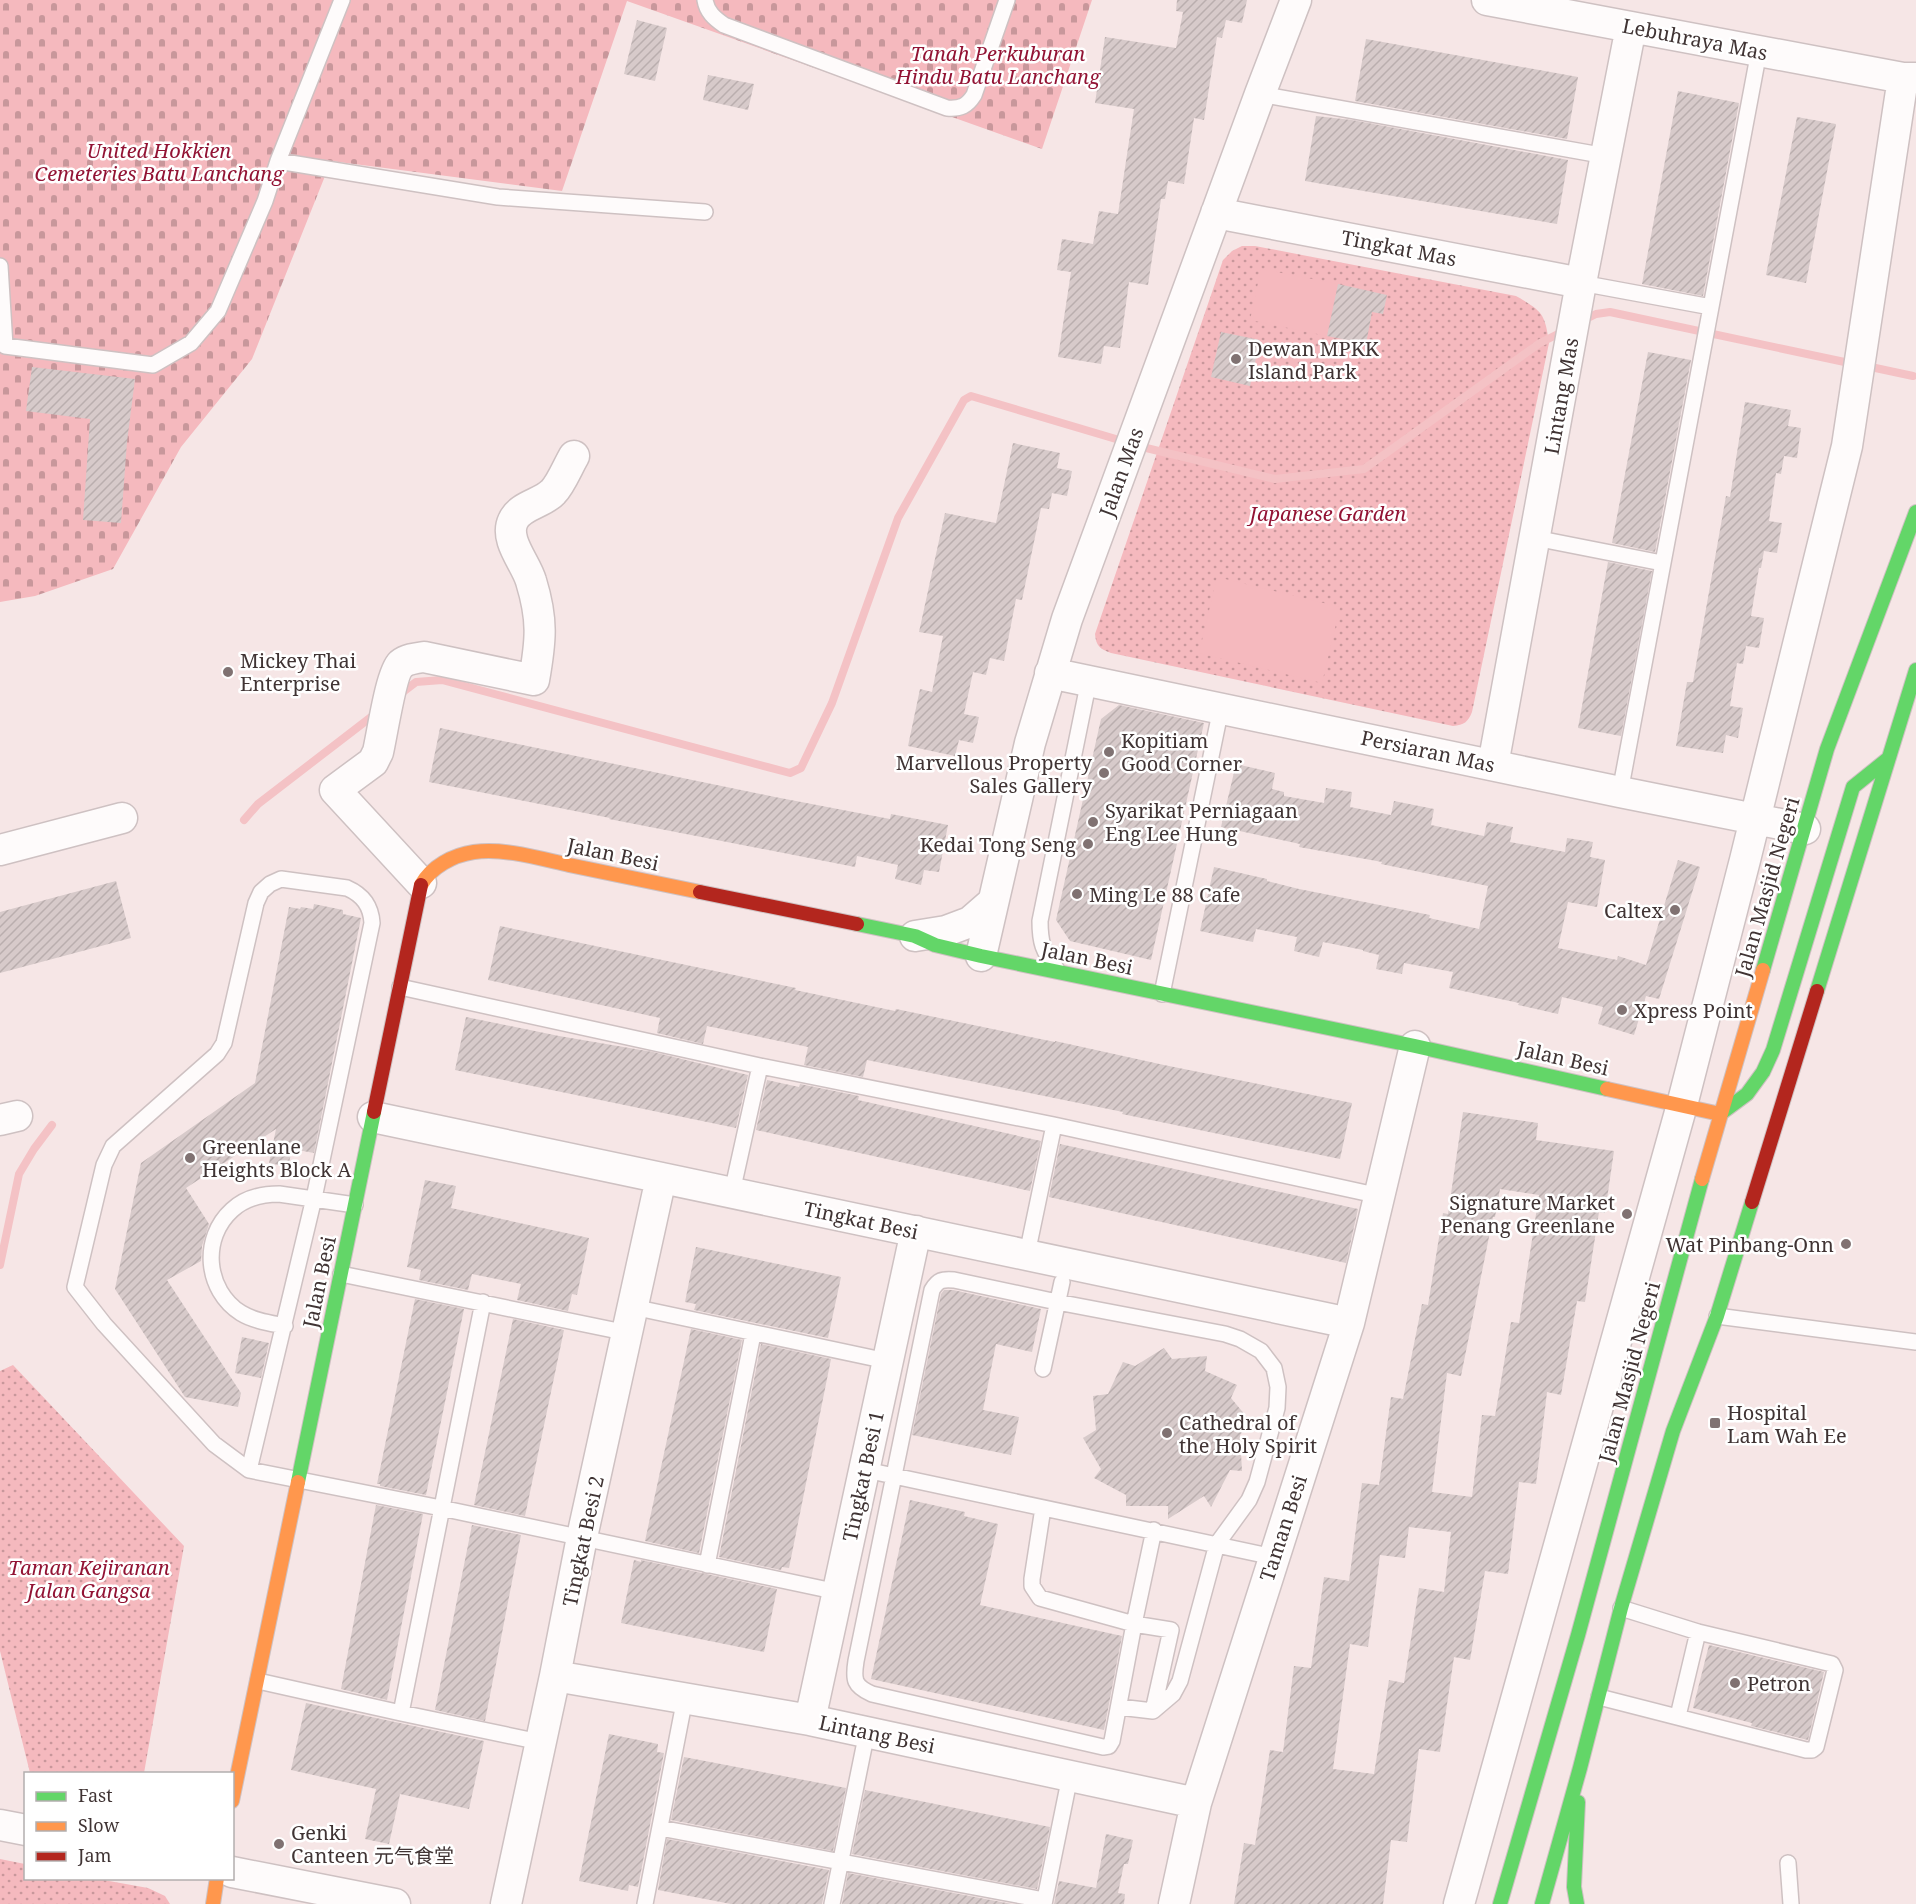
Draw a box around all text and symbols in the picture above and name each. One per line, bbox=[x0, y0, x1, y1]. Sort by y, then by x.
street label: Lebuhraya Mas bbox=[1620, 12, 1770, 66]
park label: Tanah Perkuburan Hindu Batu Lanchang bbox=[895, 40, 1101, 90]
park label: United Hokkien Cemeteries Batu Lanchang bbox=[35, 137, 284, 187]
street label: Tingkat Mas bbox=[1339, 224, 1459, 272]
place label: Dewan MPKK Island Park bbox=[1248, 335, 1380, 385]
street label: Lintang Mas bbox=[1537, 336, 1585, 456]
marker: Dewan MPKK Island Park bbox=[1229, 352, 1243, 366]
street label: Jalan Mas bbox=[1092, 424, 1150, 521]
park label: Japanese Garden bbox=[1246, 500, 1406, 527]
place label: Mickey Thai Enterprise bbox=[240, 647, 357, 697]
marker: Mickey Thai Enterprise bbox=[221, 665, 235, 679]
street label: Persiaran Mas bbox=[1359, 724, 1497, 778]
place label: Kopitiam Good Corner bbox=[1121, 727, 1243, 777]
marker: Kopitiam Good Corner bbox=[1102, 745, 1116, 759]
place label: Marvellous Property Sales Gallery bbox=[896, 749, 1093, 799]
marker: Marvellous Property Sales Gallery bbox=[1097, 766, 1111, 780]
street label: Jalan Masjid Negeri bbox=[1728, 793, 1806, 981]
place label: Syarikat Perniagaan Eng Lee Hung bbox=[1105, 797, 1298, 847]
marker: Syarikat Perniagaan Eng Lee Hung bbox=[1086, 815, 1100, 829]
street label: Jalan Besi bbox=[564, 831, 662, 877]
place label: Kedai Tong Seng bbox=[920, 831, 1076, 858]
marker: Kedai Tong Seng bbox=[1081, 837, 1095, 851]
place label: Ming Le 88 Cafe bbox=[1089, 881, 1241, 908]
marker: Ming Le 88 Cafe bbox=[1070, 887, 1084, 901]
place label: Caltex bbox=[1604, 897, 1663, 924]
marker: Caltex bbox=[1668, 903, 1682, 917]
street label: Jalan Besi bbox=[1038, 935, 1136, 981]
place label: Xpress Point bbox=[1634, 997, 1753, 1024]
marker: Xpress Point bbox=[1615, 1003, 1629, 1017]
street label: Jalan Besi bbox=[1514, 1034, 1612, 1082]
place label: Greenlane Heights Block A bbox=[202, 1133, 352, 1183]
marker: Greenlane Heights Block A bbox=[183, 1151, 197, 1165]
place label: Signature Market Penang Greenlane bbox=[1440, 1189, 1615, 1239]
street label: Tingkat Besi bbox=[801, 1195, 921, 1245]
marker: Signature Market Penang Greenlane bbox=[1620, 1207, 1634, 1221]
place label: Wat Pinbang-Onn bbox=[1666, 1231, 1834, 1258]
street label: Jalan Besi bbox=[296, 1233, 342, 1331]
marker: Wat Pinbang-Onn bbox=[1839, 1237, 1853, 1251]
street label: Jalan Masjid Negeri bbox=[1592, 1278, 1666, 1466]
place label: Hospital Lam Wah Ee bbox=[1727, 1399, 1847, 1449]
street label: Tingkat Besi 1 bbox=[836, 1408, 890, 1544]
place label: Cathedral of the Holy Spirit bbox=[1179, 1409, 1317, 1459]
marker: Hospital Lam Wah Ee bbox=[1708, 1416, 1722, 1430]
marker: Cathedral of the Holy Spirit bbox=[1160, 1426, 1174, 1440]
street label: Taman Besi bbox=[1253, 1471, 1313, 1585]
street label: Tingkat Besi 2 bbox=[556, 1473, 610, 1609]
park label: Taman Kejiranan Jalan Gangsa bbox=[8, 1554, 170, 1604]
place label: Petron bbox=[1747, 1670, 1811, 1697]
marker: Petron bbox=[1728, 1676, 1742, 1690]
street label: Lintang Besi bbox=[816, 1709, 938, 1760]
legend bbox=[24, 1772, 234, 1880]
text: Fast bbox=[78, 1783, 113, 1807]
text: Slow bbox=[78, 1813, 120, 1837]
place label: Genki Canteen 元气食堂 bbox=[291, 1819, 454, 1869]
marker: Genki Canteen 元气食堂 bbox=[272, 1837, 286, 1851]
text: Jam bbox=[77, 1843, 112, 1867]

